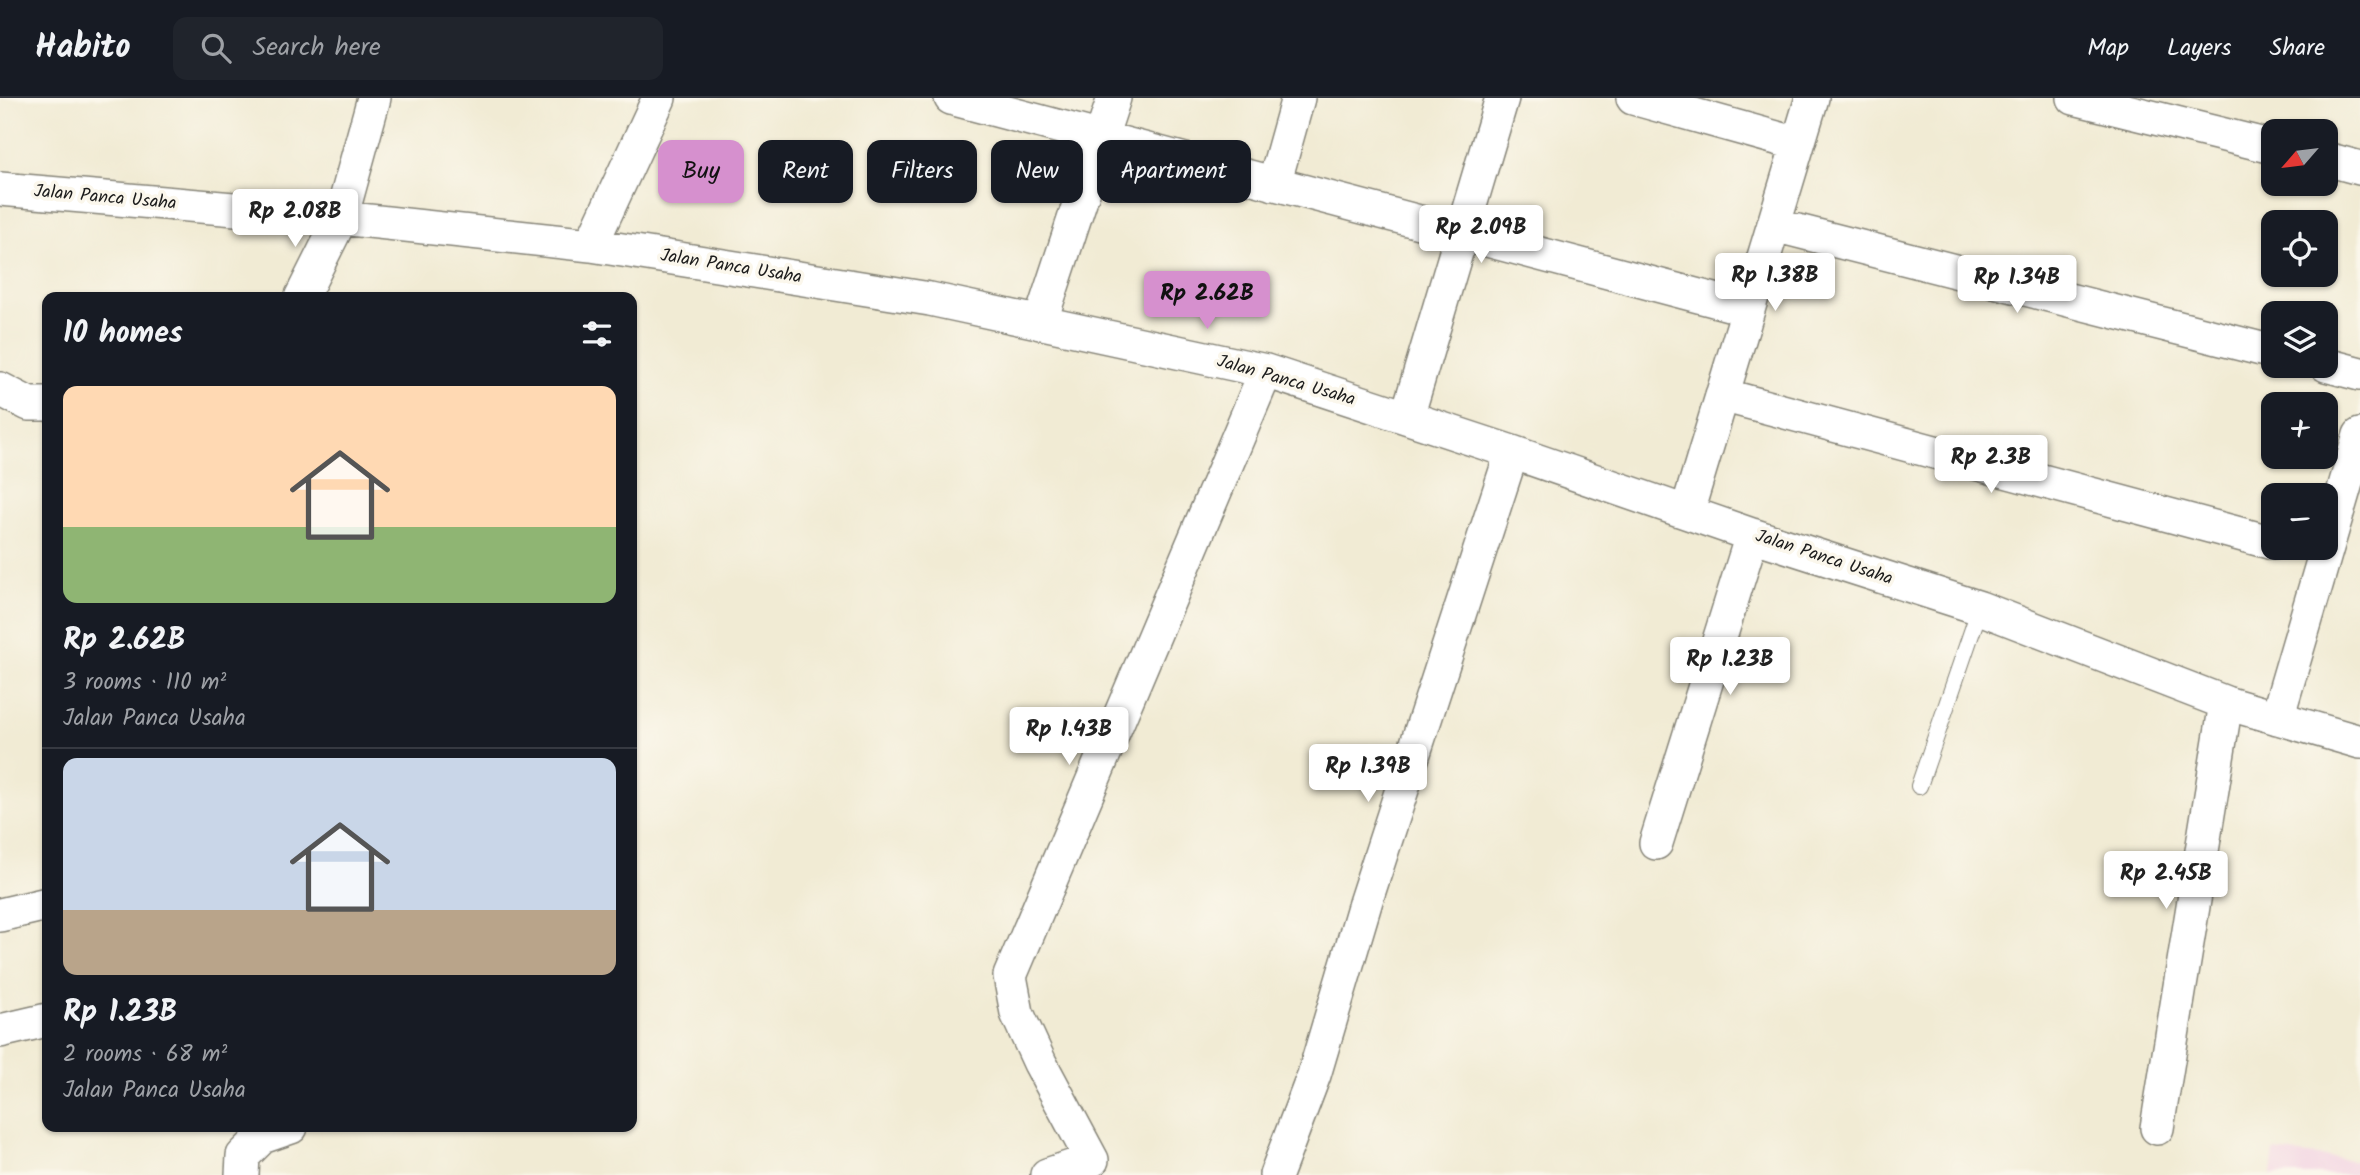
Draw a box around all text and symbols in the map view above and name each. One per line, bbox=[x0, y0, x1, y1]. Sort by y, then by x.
search box bbox=[173, 17, 663, 80]
text: Habito bbox=[35, 22, 131, 75]
text: Search here bbox=[253, 27, 381, 69]
icon: search bbox=[197, 29, 235, 67]
text: Map bbox=[2087, 29, 2129, 68]
text: Layers bbox=[2167, 29, 2231, 68]
text: Share bbox=[2269, 29, 2325, 68]
north arrow bbox=[2261, 119, 2338, 196]
map controls bbox=[2261, 119, 2338, 560]
chip: Buy bbox=[658, 140, 744, 203]
chip: Rent bbox=[758, 140, 853, 203]
chip: Filters bbox=[867, 140, 977, 203]
chip: New bbox=[991, 140, 1083, 203]
chip: Apartment bbox=[1097, 140, 1251, 203]
street label: Jalan Panca Usaha bbox=[33, 177, 177, 219]
pin: Rp 2.08B bbox=[223, 190, 367, 249]
text: Rp 2.08B bbox=[248, 194, 342, 230]
pin: Rp 2.09B bbox=[1409, 206, 1553, 265]
text: Rp 2.09B bbox=[1435, 210, 1527, 246]
button: locate bbox=[2261, 210, 2338, 287]
street label: Jalan Panca Usaha bbox=[658, 241, 804, 293]
pin: Rp 1.38B bbox=[1703, 254, 1847, 313]
pin: Rp 1.34B bbox=[1945, 256, 2089, 315]
text: Rp 1.38B bbox=[1731, 258, 1819, 294]
text: Rp 1.34B bbox=[1974, 260, 2060, 296]
pin: Rp 2.62B bbox=[1135, 272, 1279, 331]
text: Rp 2.62B bbox=[1160, 276, 1254, 312]
button: layers bbox=[2261, 301, 2338, 378]
text: 10 homes bbox=[63, 310, 183, 358]
icon: filters bbox=[578, 315, 616, 353]
street label: Jalan Panca Usaha bbox=[1213, 347, 1359, 415]
button: + bbox=[2261, 392, 2338, 469]
icon: home bbox=[277, 432, 403, 558]
pin: Rp 2.3B bbox=[1926, 436, 2056, 495]
text: Rp 2.3B bbox=[1951, 440, 2031, 476]
button: − bbox=[2261, 483, 2338, 560]
street label: Jalan Panca Usaha bbox=[1752, 522, 1896, 594]
text: Rp 2.62B bbox=[63, 617, 186, 665]
pin: Rp 1.23B bbox=[1658, 638, 1802, 697]
text: Rp 1.23B bbox=[1686, 642, 1774, 678]
text: 3 rooms · 110 m² bbox=[63, 665, 226, 701]
text: Jalan Panca Usaha bbox=[63, 701, 246, 737]
pin: Rp 1.43B bbox=[997, 708, 1141, 767]
text: Rp 1.43B bbox=[1026, 712, 1112, 748]
pin: Rp 1.39B bbox=[1296, 744, 1440, 804]
text: Rp 1.39B bbox=[1325, 749, 1411, 785]
icon: home bbox=[277, 804, 403, 930]
pin: Rp 2.45B bbox=[2094, 852, 2238, 911]
text: Rp 2.45B bbox=[2120, 856, 2212, 892]
text: Rp 1.23B bbox=[63, 989, 178, 1037]
text: 2 rooms · 68 m² bbox=[63, 1037, 227, 1073]
text: Jalan Panca Usaha bbox=[63, 1073, 246, 1109]

